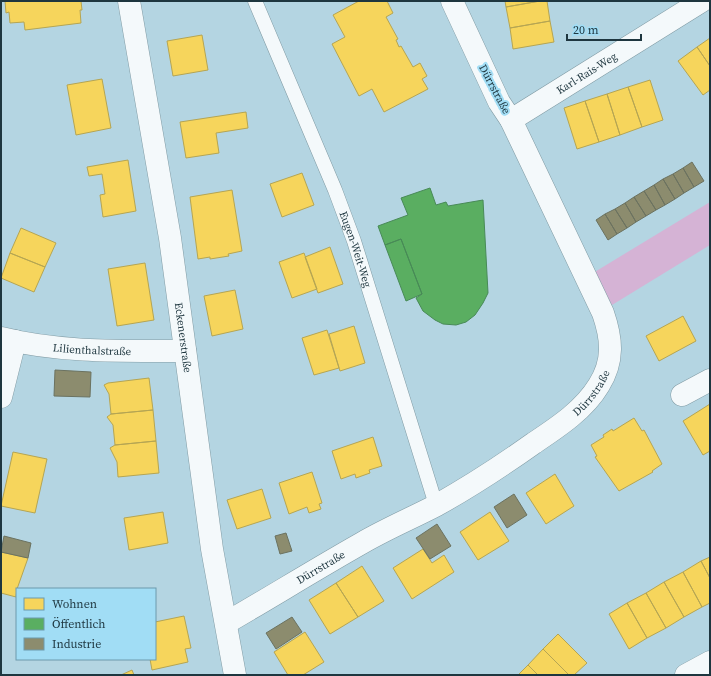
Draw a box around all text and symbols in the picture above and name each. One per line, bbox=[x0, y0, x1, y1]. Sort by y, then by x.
scale bar bbox=[567, 16, 641, 42]
text: 20 m bbox=[573, 22, 599, 38]
street label: Karl-Rais-Weg bbox=[554, 49, 620, 98]
street label: Dürrstraße bbox=[475, 62, 514, 117]
street label: Eugen-Weit-Weg bbox=[336, 209, 375, 290]
street label: Eckenerstraße bbox=[171, 302, 195, 374]
street label: Lilienthalstraße bbox=[52, 340, 132, 359]
street label: Dürrstraße bbox=[570, 367, 614, 420]
street label: Dürrstraße bbox=[294, 547, 348, 588]
legend bbox=[16, 588, 156, 660]
text: Wohnen bbox=[52, 596, 97, 612]
text: Öffentlich bbox=[52, 616, 106, 632]
text: Industrie bbox=[52, 636, 101, 652]

